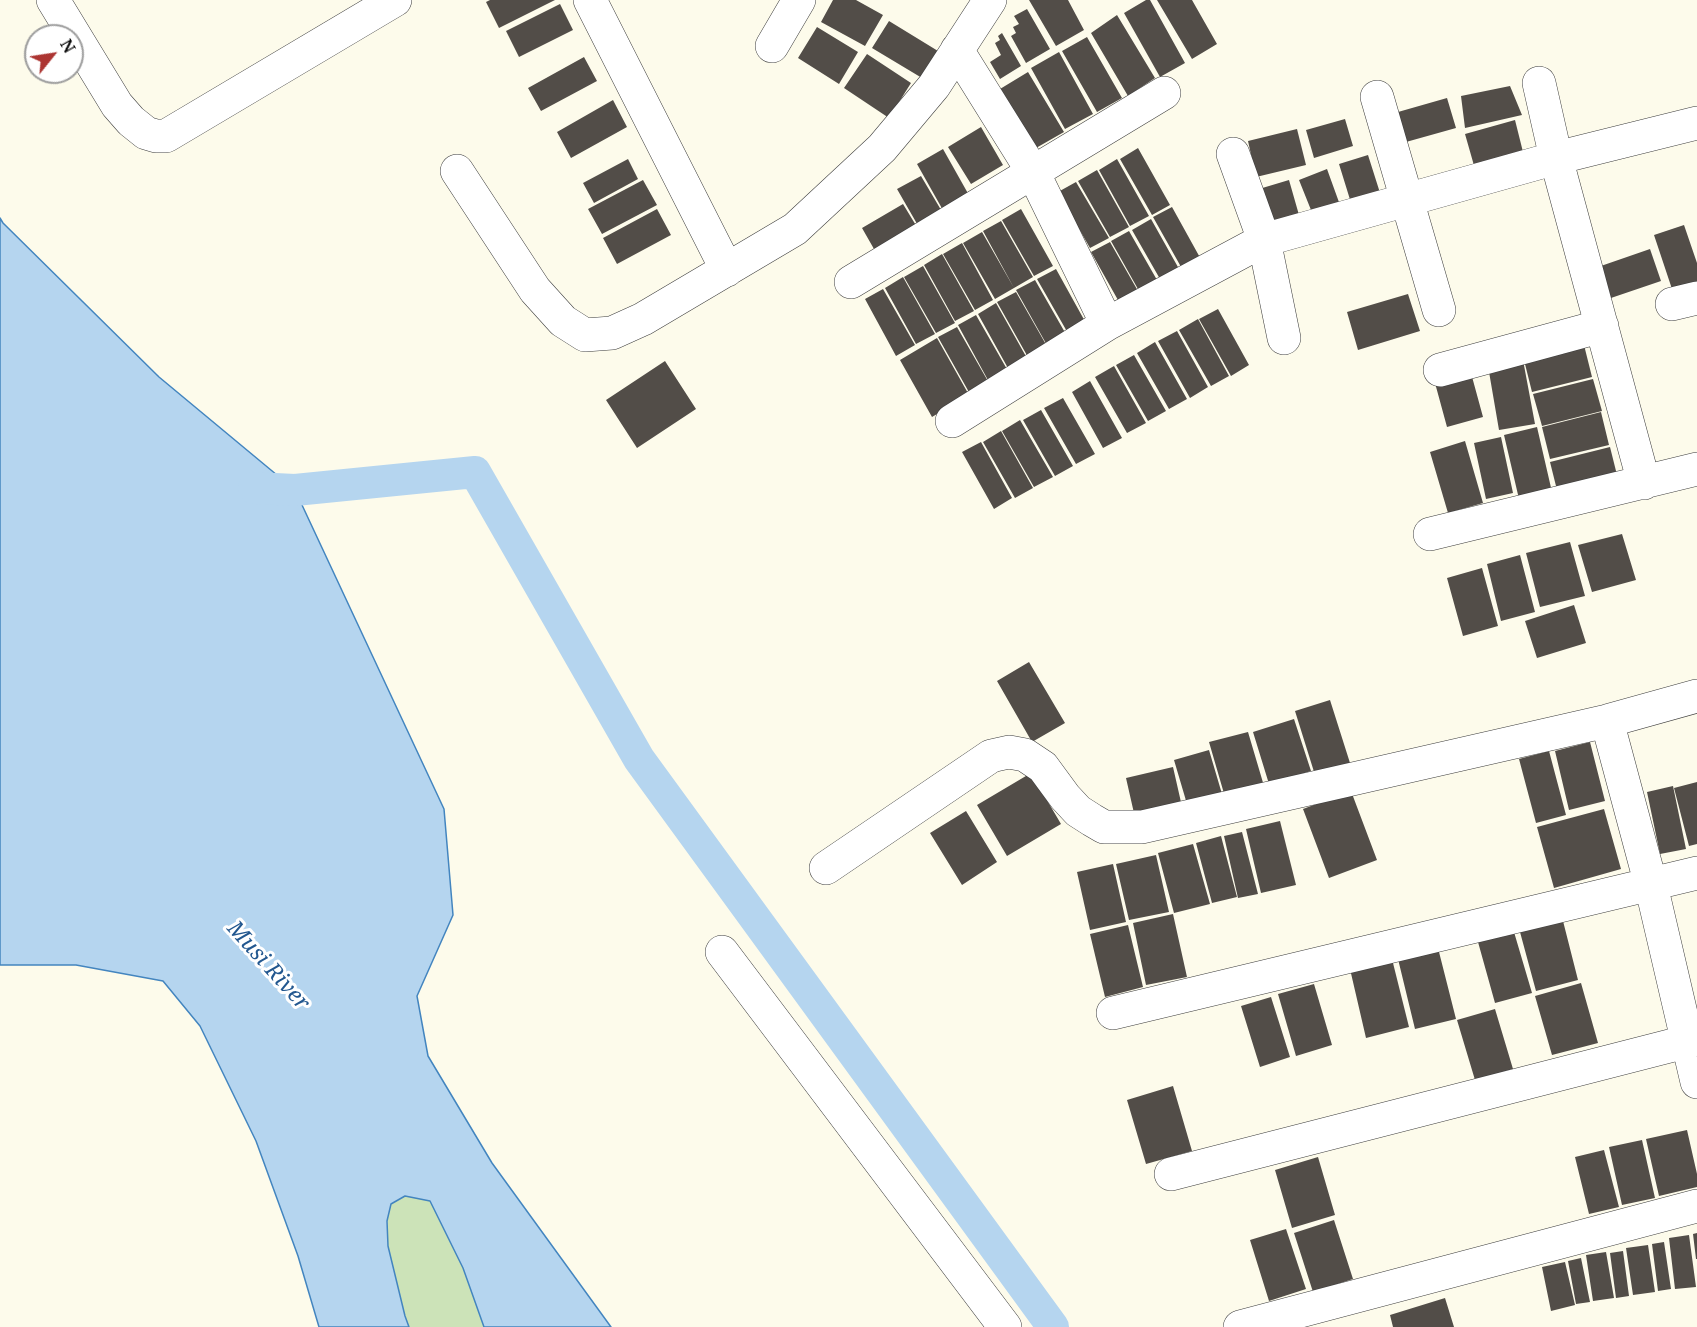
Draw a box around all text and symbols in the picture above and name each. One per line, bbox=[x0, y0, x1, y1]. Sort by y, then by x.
north arrow bbox=[24, 24, 84, 84]
text: N bbox=[55, 35, 81, 57]
water label: Musi River bbox=[221, 916, 315, 1016]

